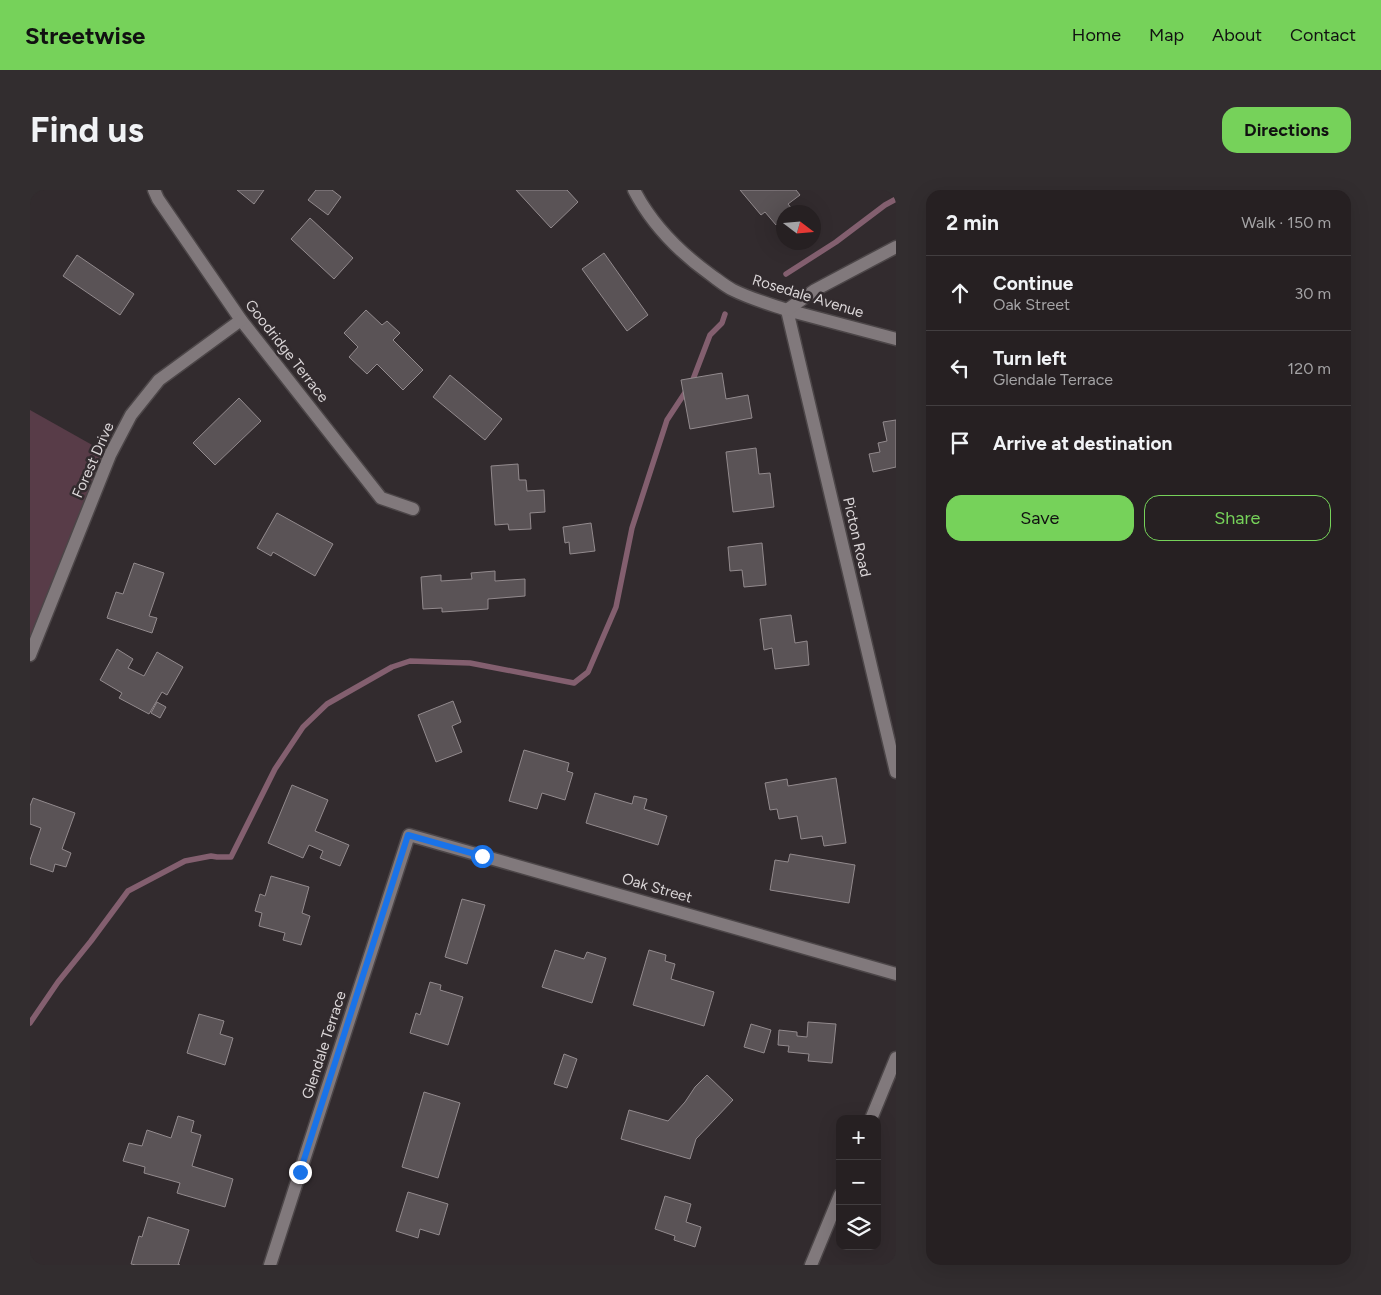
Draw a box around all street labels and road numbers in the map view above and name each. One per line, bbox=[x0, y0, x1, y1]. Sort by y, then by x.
street label: Rosedale Avenue bbox=[750, 270, 866, 322]
street label: Goodridge Terrace bbox=[241, 296, 333, 406]
street label: Forest Drive bbox=[68, 419, 118, 501]
street label: Picton Road bbox=[839, 495, 875, 579]
street label: Oak Street bbox=[620, 869, 695, 907]
street label: Glendale Terrace bbox=[298, 989, 350, 1101]

